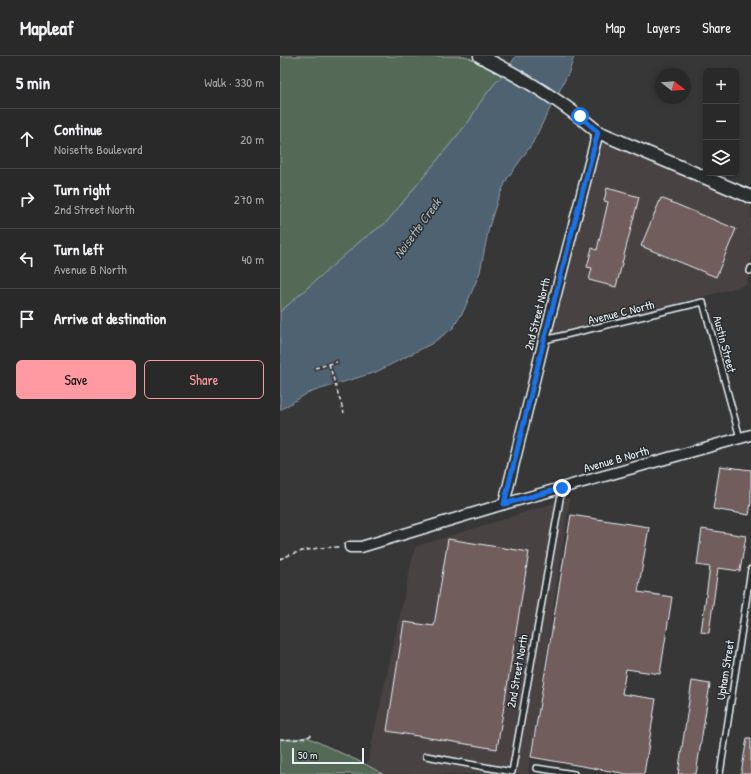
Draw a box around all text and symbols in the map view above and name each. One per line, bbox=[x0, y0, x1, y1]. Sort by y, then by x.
text: Mapleaf bbox=[20, 15, 74, 41]
text: Map bbox=[605, 18, 625, 37]
text: Layers bbox=[647, 18, 680, 37]
text: Share bbox=[702, 18, 731, 37]
north arrow bbox=[655, 68, 691, 104]
map controls bbox=[703, 68, 739, 176]
button: + bbox=[703, 68, 739, 104]
text: 5 min bbox=[16, 71, 50, 94]
text: Walk · 330 m bbox=[204, 73, 264, 91]
button: − bbox=[703, 104, 739, 140]
route start bbox=[571, 107, 589, 125]
text: Continue bbox=[54, 119, 102, 140]
icon: ahead bbox=[16, 128, 38, 150]
text: 20 m bbox=[240, 130, 264, 148]
text: Noisette Boulevard bbox=[54, 140, 142, 158]
button: layers bbox=[703, 140, 739, 176]
text: Turn right bbox=[54, 179, 110, 200]
icon: right bbox=[16, 188, 38, 210]
text: 270 m bbox=[234, 190, 264, 208]
water label: Noisette Creek bbox=[389, 193, 446, 262]
text: 2nd Street North bbox=[54, 200, 134, 218]
text: Turn left bbox=[54, 239, 104, 260]
icon: left bbox=[16, 248, 38, 270]
text: 40 m bbox=[241, 250, 264, 268]
text: Avenue B North bbox=[54, 260, 127, 278]
street label: 2nd Street North bbox=[520, 276, 554, 352]
street label: Avenue C North bbox=[586, 296, 656, 328]
icon: arrive bbox=[16, 308, 38, 330]
text: Arrive at destination bbox=[54, 308, 166, 329]
street label: Austin Street bbox=[709, 314, 741, 375]
button: Save bbox=[16, 360, 136, 399]
button: Share bbox=[144, 360, 264, 399]
street label: Avenue B North bbox=[581, 442, 651, 476]
route end bbox=[553, 479, 571, 497]
street label: 2nd Street North bbox=[502, 633, 532, 709]
street label: Upham Street bbox=[712, 638, 738, 701]
scale bar bbox=[292, 746, 364, 765]
text: 50 m bbox=[298, 748, 318, 762]

